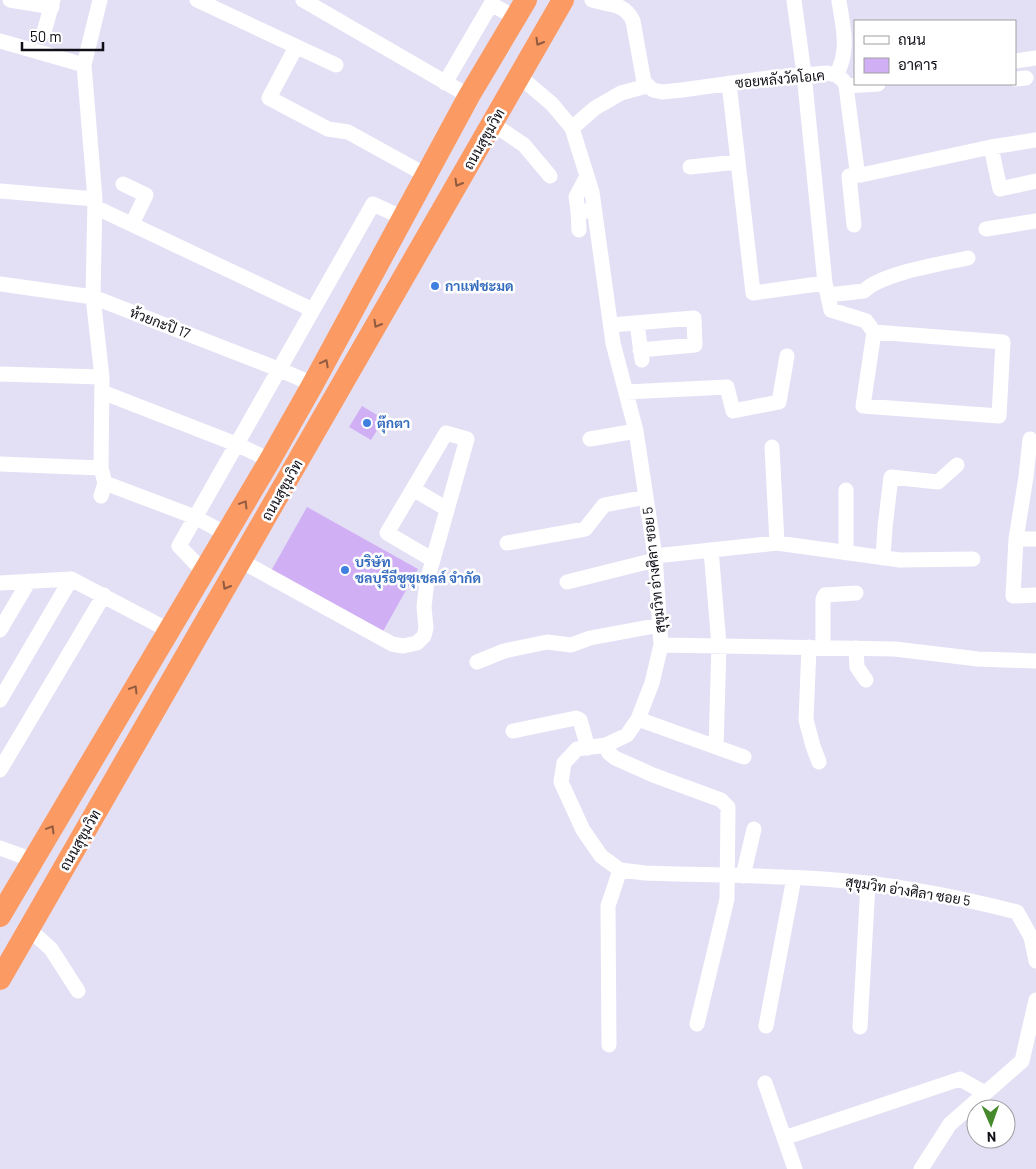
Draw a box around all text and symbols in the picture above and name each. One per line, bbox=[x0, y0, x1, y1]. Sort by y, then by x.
scale bar bbox=[22, 20, 104, 52]
legend bbox=[854, 20, 1016, 85]
text: 50 m bbox=[30, 27, 62, 45]
text: ถนน bbox=[898, 30, 926, 48]
one-way arrow bbox=[535, 37, 545, 46]
text: อาคาร bbox=[898, 55, 938, 73]
street label: ซอยหลังวัดโอเค bbox=[734, 66, 826, 91]
street label: ถนนสุขุมวิท bbox=[459, 105, 510, 173]
one-way arrow bbox=[455, 178, 465, 187]
place label: กาแฟชะมด bbox=[445, 277, 514, 294]
marker: กาแฟชะมด bbox=[429, 280, 441, 292]
street label: ห้วยกะปิ 17 bbox=[128, 303, 193, 342]
one-way arrow bbox=[374, 319, 384, 328]
one-way arrow bbox=[319, 360, 329, 369]
place label: ตุ๊กตา bbox=[377, 414, 410, 434]
marker: ตุ๊กตา bbox=[361, 417, 373, 429]
street label: ถนนสุขุมวิท bbox=[257, 456, 308, 524]
one-way arrow bbox=[238, 501, 248, 510]
street label: สุขุมวิท อ่างศิลา ซอย 5 bbox=[638, 506, 671, 634]
place label: บริษัท ชลบุรีอีซูซุเชลล์ จำกัด bbox=[355, 553, 481, 589]
marker: บริษัท ชลบุรีอีซูซุเชลล์ จำกัด bbox=[339, 564, 351, 576]
one-way arrow bbox=[223, 581, 233, 590]
one-way arrow bbox=[128, 686, 138, 695]
street label: ถนนสุขุมวิท bbox=[55, 806, 106, 874]
one-way arrow bbox=[45, 825, 55, 834]
street label: สุขุมวิท อ่างศิลา ซอย 5 bbox=[844, 872, 972, 911]
north arrow bbox=[966, 1099, 1016, 1149]
text: N bbox=[987, 1129, 996, 1146]

